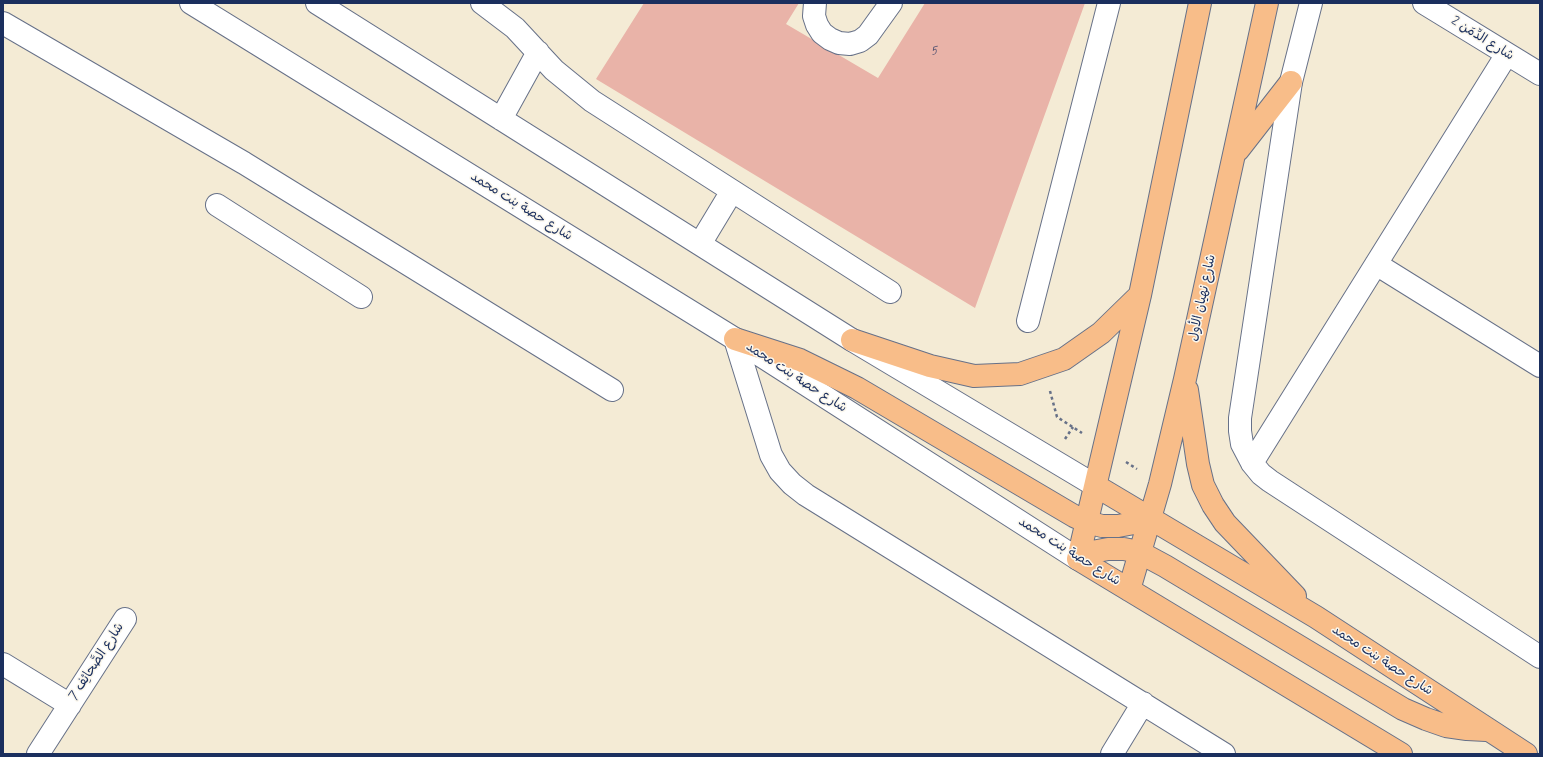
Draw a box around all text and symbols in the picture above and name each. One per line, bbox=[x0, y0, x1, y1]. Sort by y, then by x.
street label: شارع الدِّمَن 2 bbox=[1448, 14, 1516, 64]
house number: 5 bbox=[932, 45, 938, 59]
street label: شارع حصة بنت محمد bbox=[467, 169, 575, 245]
street label: شارع نهيان الأول bbox=[1186, 253, 1220, 343]
street label: شارع حصة بنت محمد bbox=[743, 340, 849, 416]
street label: شارع حصة بنت محمد bbox=[1015, 514, 1123, 590]
street label: شارع الصَّحائِف 7 bbox=[66, 620, 128, 704]
street label: شارع حصة بنت محمد bbox=[1329, 623, 1435, 699]

